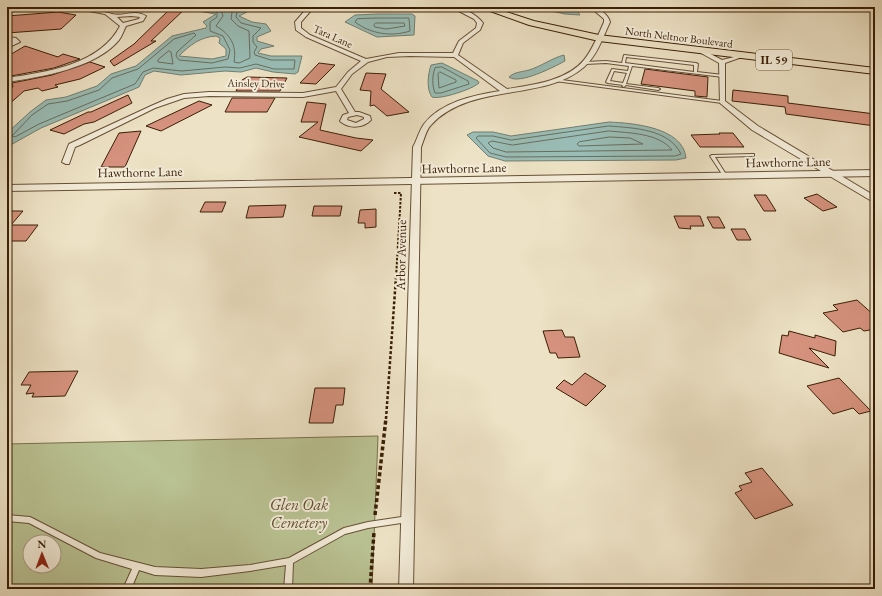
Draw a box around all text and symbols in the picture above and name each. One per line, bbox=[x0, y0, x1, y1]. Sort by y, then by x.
street label: Tara Lane bbox=[311, 21, 356, 51]
street label: North Neltnor Boulevard bbox=[624, 23, 734, 51]
road number: IL 59 bbox=[756, 50, 792, 70]
street label: Ainsley Drive bbox=[226, 75, 285, 91]
street label: Hawthorne Lane bbox=[745, 153, 831, 171]
street label: Hawthorne Lane bbox=[421, 159, 507, 177]
street label: Hawthorne Lane bbox=[97, 163, 183, 181]
street label: Arbor Avenue bbox=[392, 219, 410, 292]
park label: Glen Oak Cemetery bbox=[270, 494, 329, 533]
north arrow bbox=[22, 534, 62, 574]
text: N bbox=[37, 537, 46, 551]

